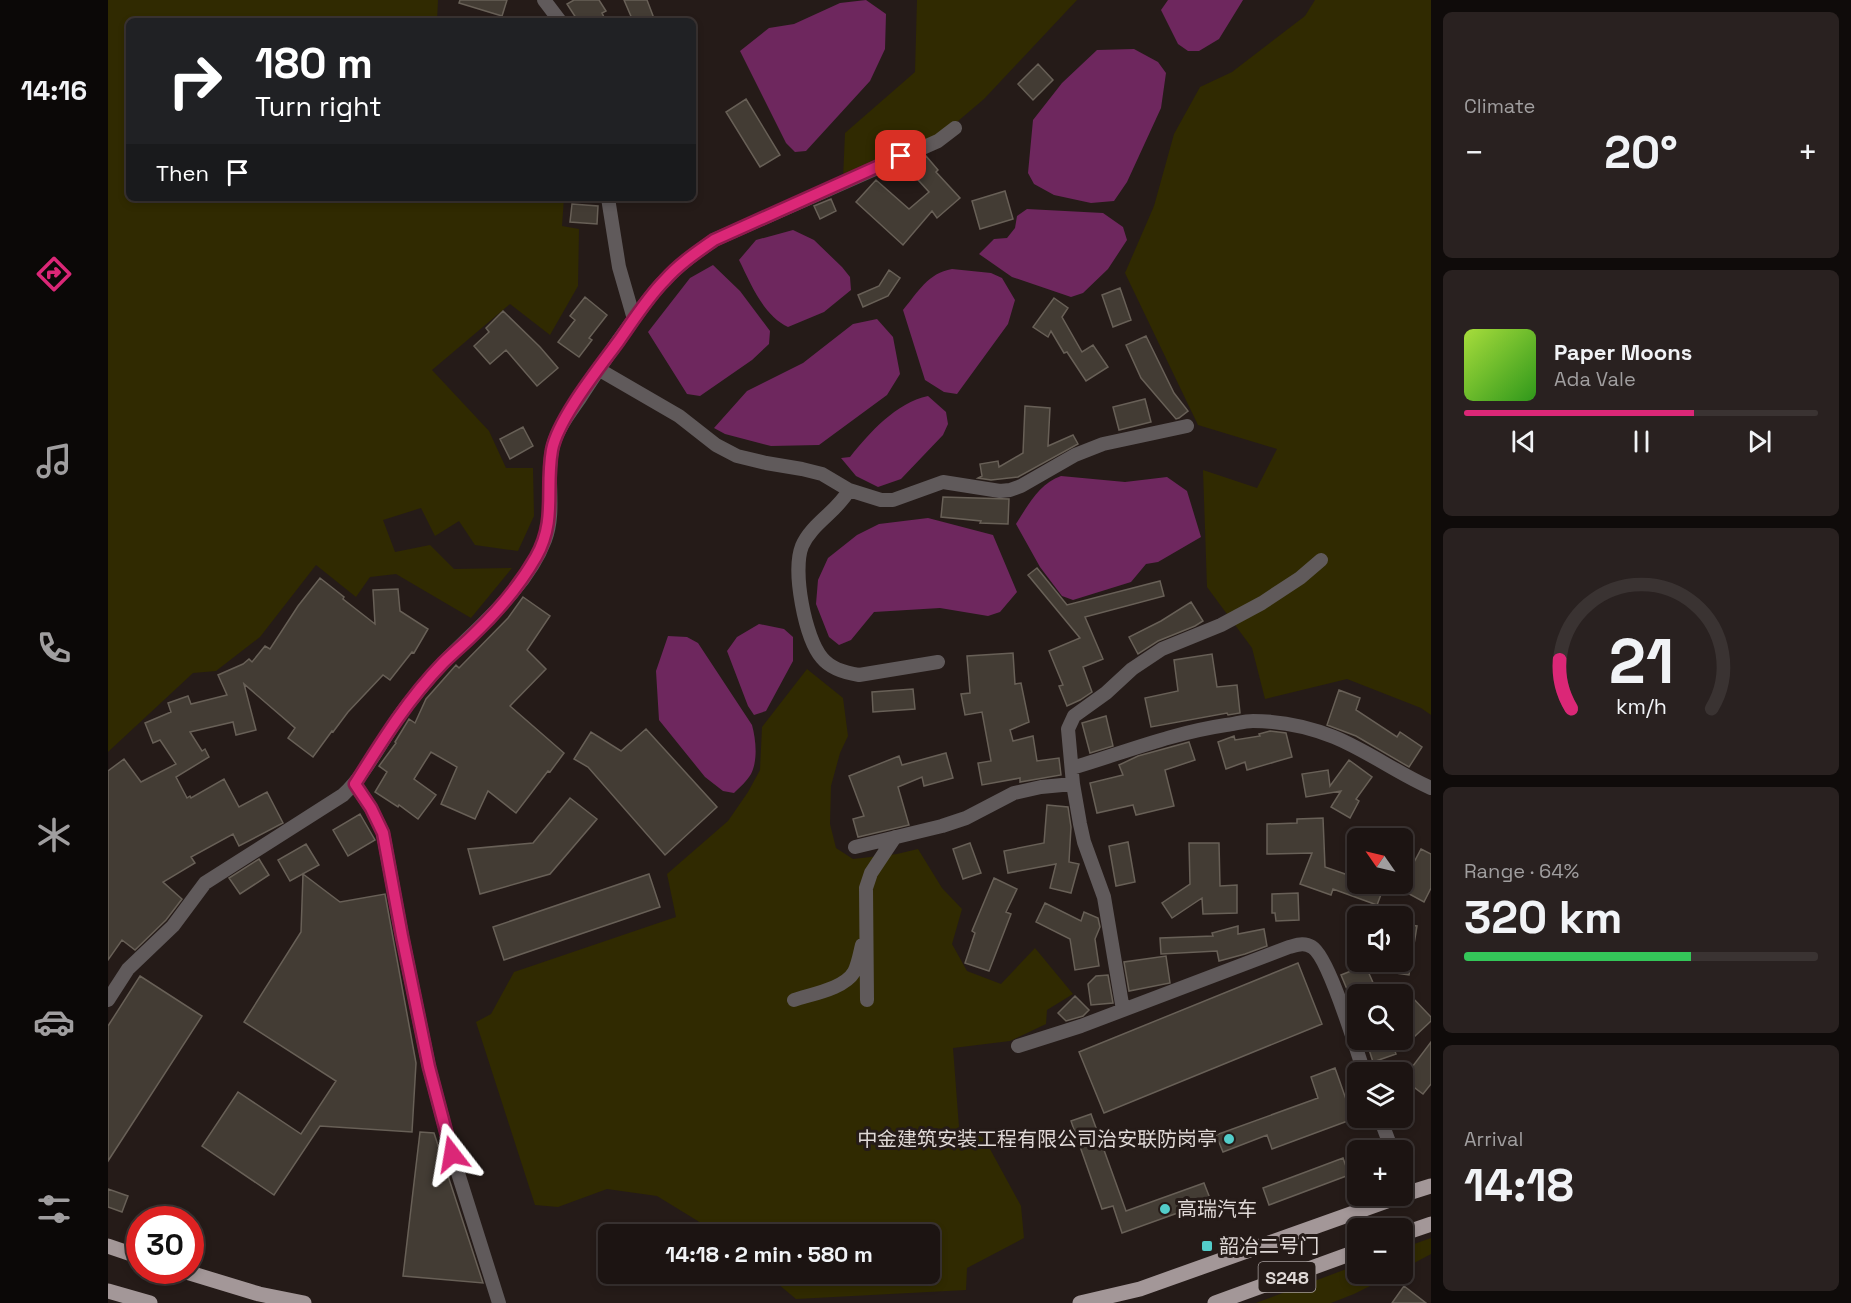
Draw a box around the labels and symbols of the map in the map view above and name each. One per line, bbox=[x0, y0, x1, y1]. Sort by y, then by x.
pin bbox=[875, 130, 926, 181]
north arrow bbox=[1347, 828, 1413, 894]
position arrow bbox=[420, 1122, 484, 1186]
place label: 中金建筑安装工程有限公司治安联防岗亭 bbox=[857, 1126, 1217, 1152]
marker: 中金建筑安装工程有限公司治安联防岗亭 bbox=[1222, 1132, 1236, 1146]
place label: 高瑞汽车 bbox=[1177, 1196, 1257, 1222]
marker: 高瑞汽车 bbox=[1158, 1202, 1172, 1216]
speed limit sign: 30 bbox=[126, 1206, 204, 1284]
place label: 韶冶二号门 bbox=[1219, 1233, 1319, 1259]
marker: 韶冶二号门 bbox=[1200, 1239, 1214, 1253]
road number: S248 bbox=[1258, 1262, 1316, 1292]

